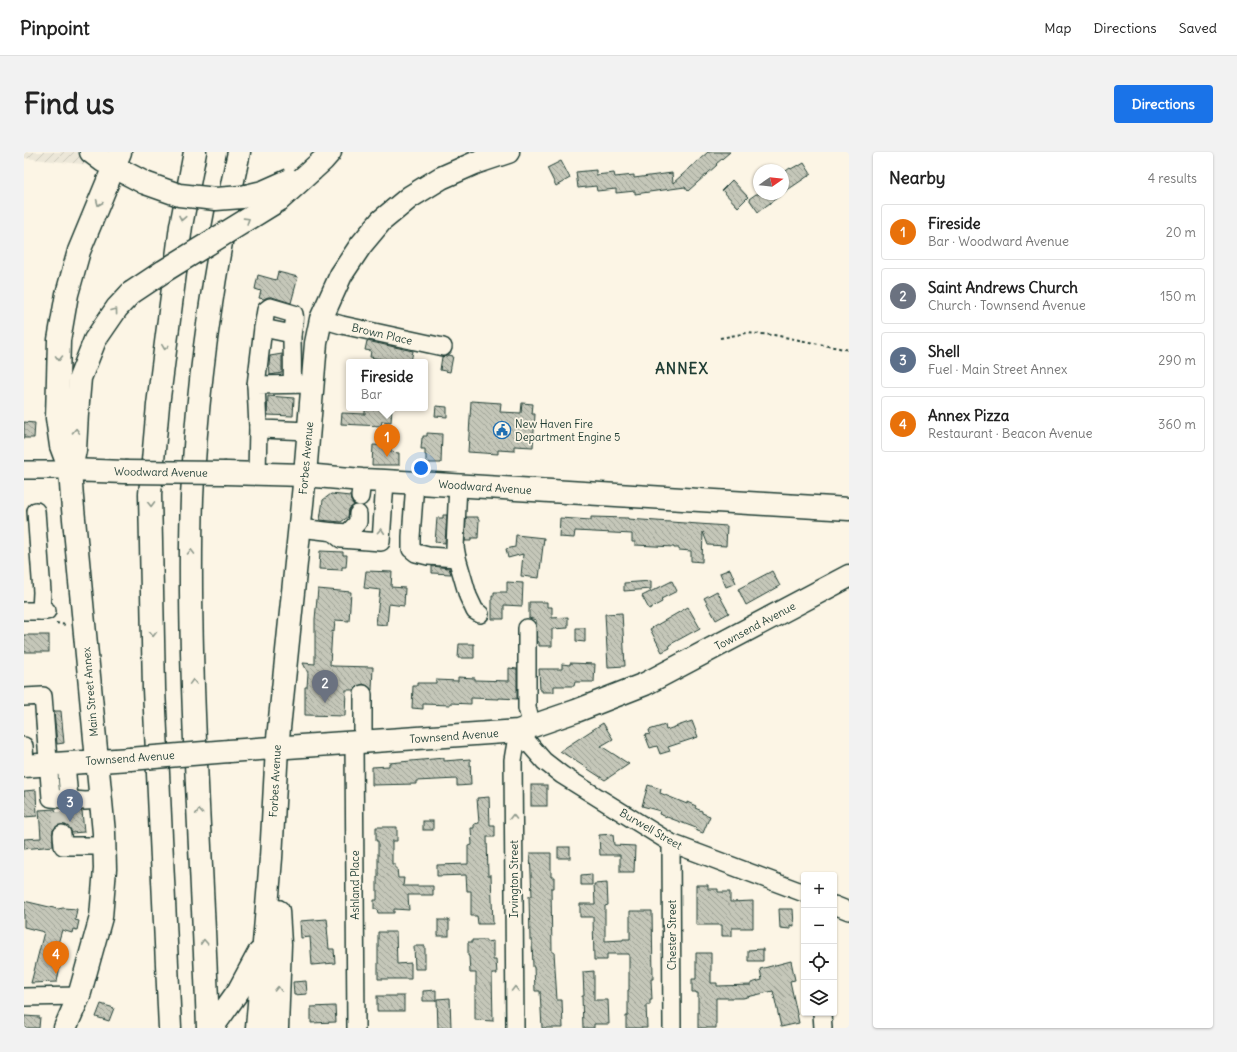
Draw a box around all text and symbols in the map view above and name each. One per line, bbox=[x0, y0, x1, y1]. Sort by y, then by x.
text: Pinpoint bbox=[20, 16, 90, 40]
text: Map bbox=[1044, 19, 1071, 37]
text: Directions bbox=[1093, 19, 1157, 37]
text: Saved bbox=[1179, 19, 1217, 37]
button: Directions bbox=[1114, 85, 1213, 123]
text: Find us bbox=[24, 86, 115, 122]
north arrow bbox=[753, 164, 789, 200]
text: Nearby bbox=[889, 167, 945, 189]
text: 4 results bbox=[1148, 170, 1197, 187]
one-way arrow bbox=[96, 198, 104, 206]
text: Fireside bbox=[928, 214, 981, 233]
one-way arrow bbox=[179, 215, 187, 221]
one-way arrow bbox=[243, 217, 250, 225]
text: 1 bbox=[900, 224, 906, 241]
text: 20 m bbox=[1166, 224, 1196, 241]
text: Bar · Woodward Avenue bbox=[928, 233, 1069, 250]
text: Saint Andrews Church bbox=[928, 278, 1078, 297]
text: 2 bbox=[899, 288, 907, 305]
text: 150 m bbox=[1160, 288, 1196, 305]
text: Church · Townsend Avenue bbox=[928, 297, 1086, 314]
one-way arrow bbox=[111, 308, 118, 315]
street label: Brown Place bbox=[350, 320, 414, 348]
text: Shell bbox=[928, 342, 960, 361]
one-way arrow bbox=[161, 344, 170, 350]
text: 3 bbox=[899, 352, 907, 369]
text: 290 m bbox=[1158, 352, 1196, 369]
one-way arrow bbox=[54, 355, 63, 361]
popup bbox=[346, 359, 428, 411]
district label: ANNEX bbox=[655, 359, 709, 378]
text: Fuel · Main Street Annex bbox=[928, 361, 1067, 378]
text: Fireside bbox=[361, 367, 413, 386]
text: Bar bbox=[361, 386, 382, 403]
text: Annex Pizza bbox=[928, 406, 1009, 425]
text: 4 bbox=[899, 416, 907, 433]
text: 360 m bbox=[1158, 416, 1196, 433]
place label: New Haven Fire Department Engine 5 bbox=[515, 417, 620, 444]
public building icon: New Haven Fire Department Engine 5 bbox=[492, 420, 512, 440]
street label: Forbes Avenue bbox=[296, 421, 316, 495]
pin: 1 bbox=[374, 424, 400, 457]
text: Restaurant · Beacon Avenue bbox=[928, 425, 1093, 442]
one-way arrow bbox=[72, 428, 80, 434]
your location bbox=[411, 458, 431, 478]
street label: Woodward Avenue bbox=[114, 464, 208, 480]
street label: Woodward Avenue bbox=[438, 477, 532, 497]
one-way arrow bbox=[146, 501, 155, 507]
one-way arrow bbox=[377, 528, 386, 534]
one-way arrow bbox=[187, 549, 195, 555]
street label: Townsend Avenue bbox=[712, 599, 798, 653]
one-way arrow bbox=[149, 631, 157, 637]
street label: Main Street Annex bbox=[79, 646, 101, 737]
pin: 2 bbox=[312, 670, 338, 703]
one-way arrow bbox=[189, 679, 197, 685]
street label: Townsend Avenue bbox=[409, 726, 499, 746]
street label: Forbes Avenue bbox=[266, 744, 284, 818]
street label: Townsend Avenue bbox=[85, 748, 175, 768]
pin: 3 bbox=[57, 789, 83, 822]
street label: Burwell Street bbox=[617, 806, 685, 853]
one-way arrow bbox=[194, 809, 203, 815]
one-way arrow bbox=[509, 814, 517, 820]
street label: Irvington Street bbox=[507, 840, 521, 918]
street label: Ashland Place bbox=[348, 850, 362, 920]
map controls bbox=[801, 872, 837, 1016]
button: + bbox=[801, 872, 837, 908]
street label: Chester Street bbox=[665, 899, 679, 970]
button: − bbox=[801, 908, 837, 944]
one-way arrow bbox=[200, 939, 209, 945]
pin: 4 bbox=[43, 941, 69, 974]
button: locate bbox=[801, 944, 837, 980]
button: layers bbox=[801, 980, 837, 1016]
one-way arrow bbox=[274, 986, 282, 992]
one-way arrow bbox=[511, 986, 519, 992]

